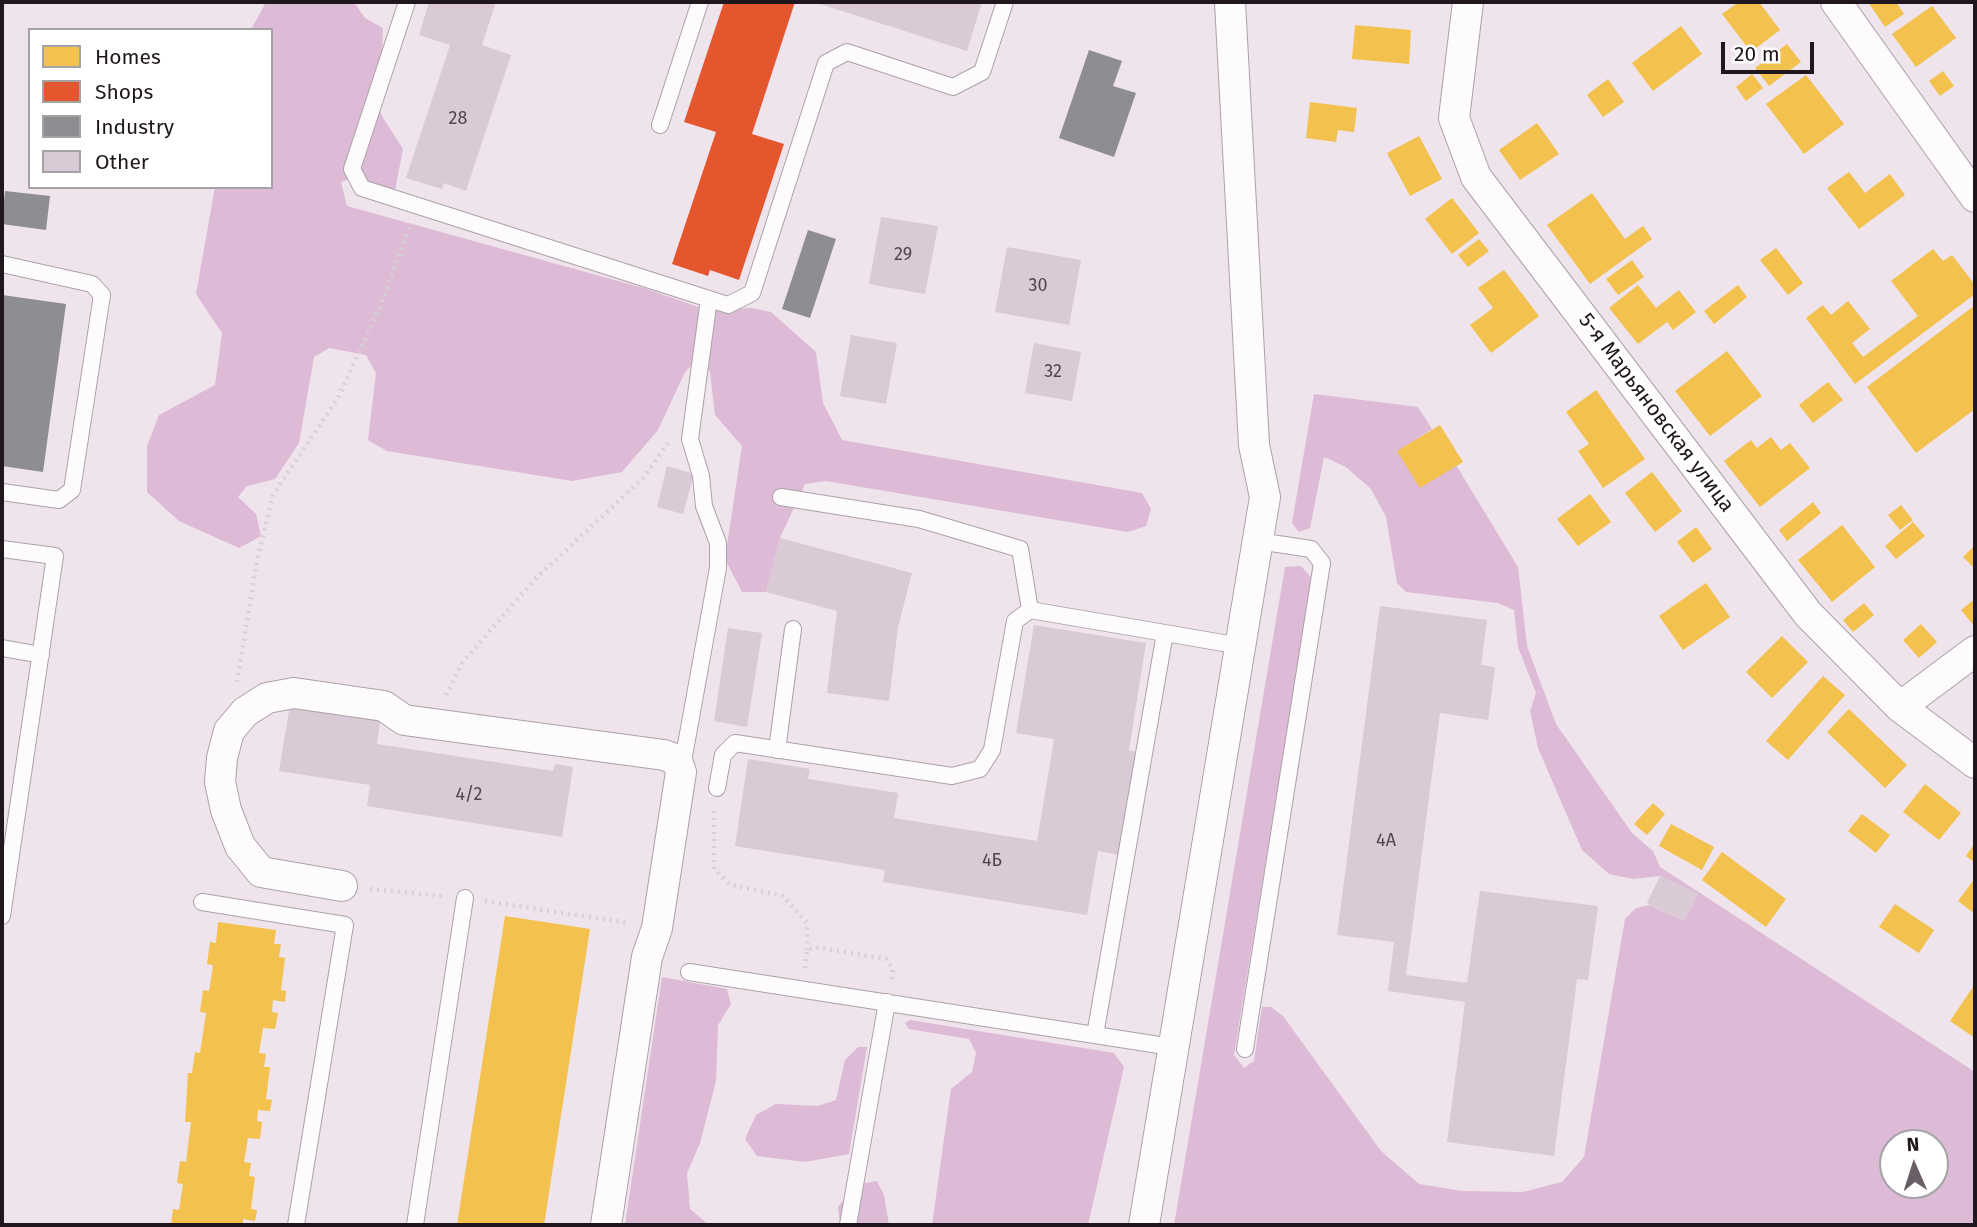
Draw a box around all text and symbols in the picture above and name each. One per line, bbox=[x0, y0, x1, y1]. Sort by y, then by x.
legend bbox=[28, 28, 273, 189]
scale bar bbox=[1725, 28, 1818, 72]
text: 20 m bbox=[1734, 41, 1780, 67]
text: Homes bbox=[95, 44, 161, 70]
text: Shops bbox=[95, 79, 153, 105]
house number: 28 bbox=[449, 108, 467, 130]
text: Industry bbox=[95, 114, 174, 140]
text: Other bbox=[95, 149, 149, 175]
house number: 29 bbox=[894, 244, 912, 266]
house number: 30 bbox=[1028, 275, 1048, 297]
street label: 5-я Марьяновская улица bbox=[1573, 309, 1739, 517]
house number: 32 bbox=[1044, 361, 1062, 383]
house number: 4/2 bbox=[456, 784, 482, 806]
house number: 4А bbox=[1376, 830, 1396, 852]
house number: 4Б bbox=[982, 850, 1002, 872]
north arrow bbox=[1879, 1129, 1949, 1199]
text: N bbox=[1906, 1133, 1920, 1156]

